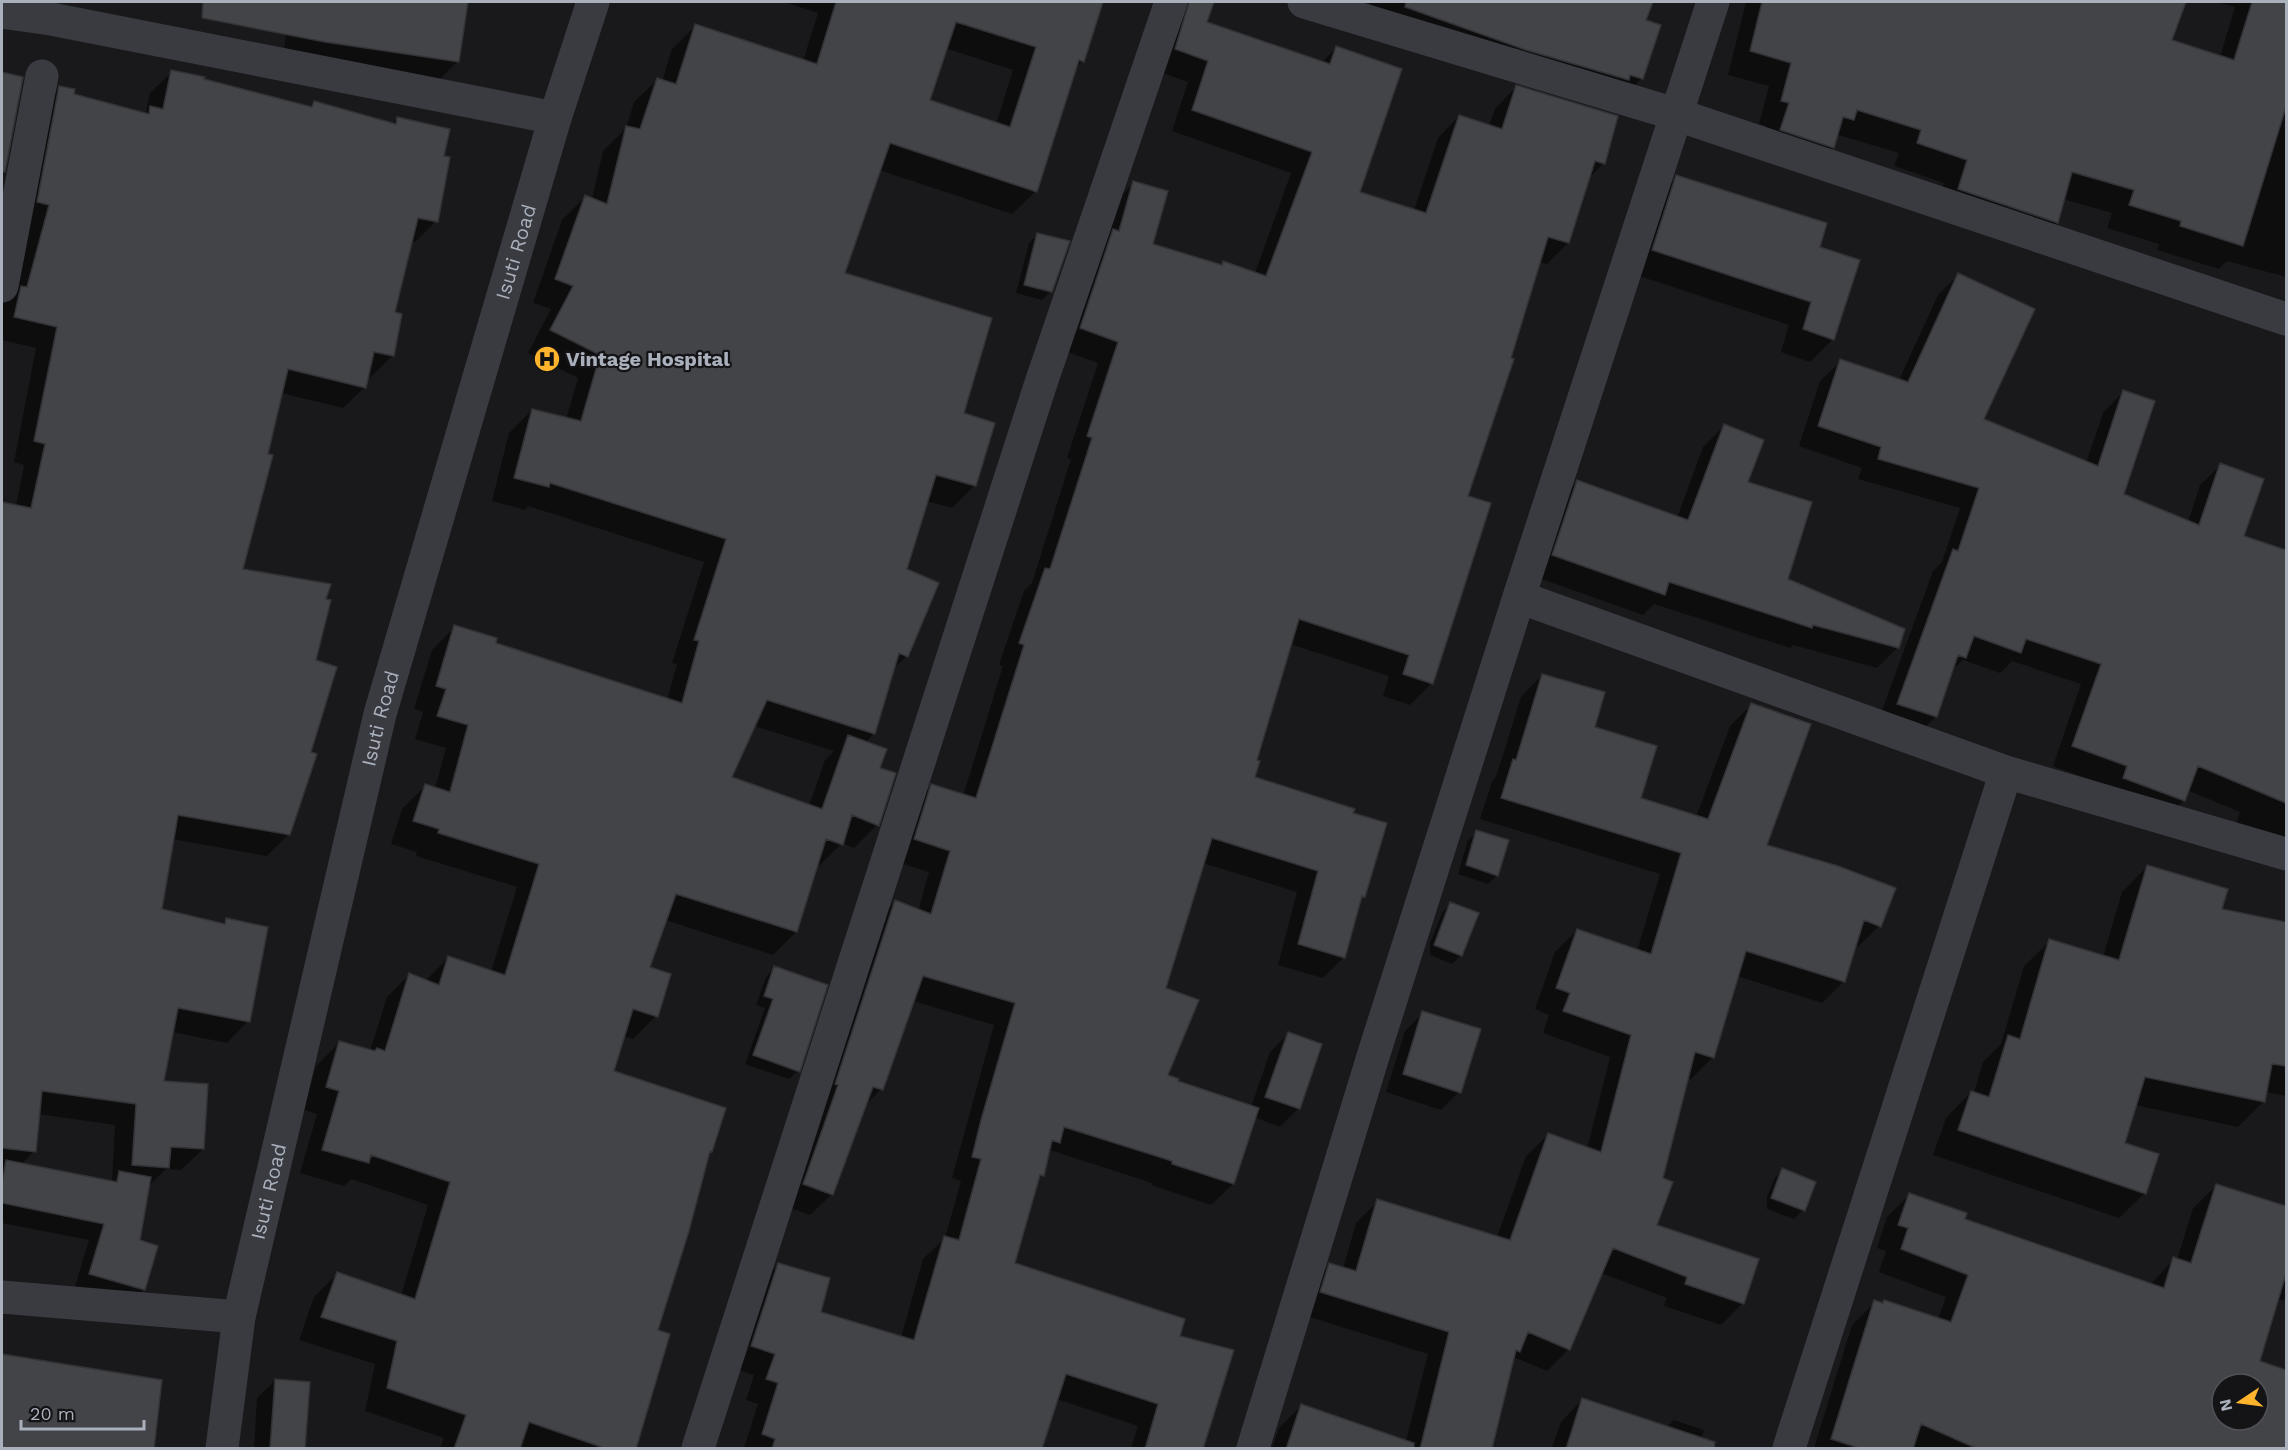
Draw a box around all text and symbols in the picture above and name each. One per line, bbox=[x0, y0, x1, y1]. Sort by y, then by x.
street label: Isuti Road bbox=[490, 201, 541, 302]
hospital icon: Vintage Hospital bbox=[532, 344, 562, 374]
place label: Vintage Hospital bbox=[566, 347, 730, 371]
street label: Isuti Road bbox=[356, 668, 404, 769]
street label: Isuti Road bbox=[246, 1141, 291, 1242]
north arrow bbox=[2210, 1372, 2270, 1432]
scale bar bbox=[21, 1393, 144, 1431]
text: N bbox=[2215, 1397, 2236, 1413]
text: 20 m bbox=[30, 1403, 75, 1424]

